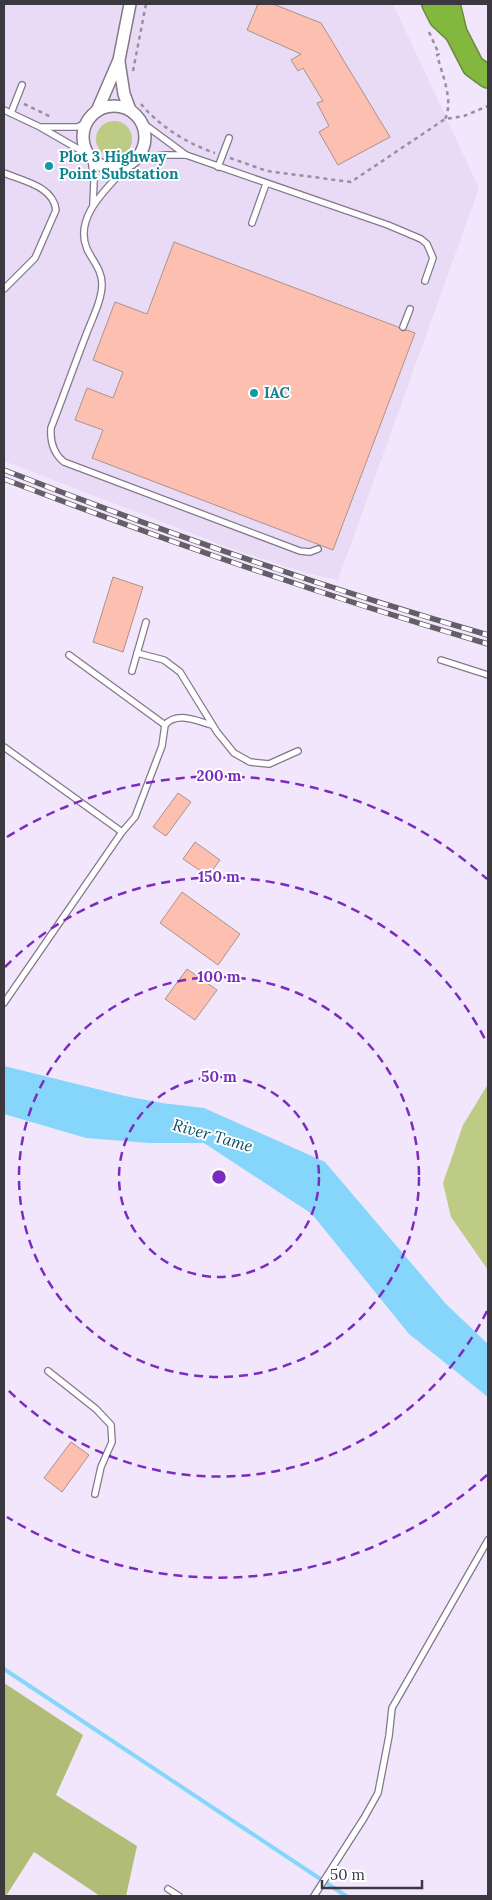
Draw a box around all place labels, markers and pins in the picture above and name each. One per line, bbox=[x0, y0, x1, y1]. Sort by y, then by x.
place label: Plot 3 Highway Point Substation bbox=[59, 147, 179, 183]
marker: Plot 3 Highway Point Substation bbox=[43, 160, 55, 172]
place label: IAC bbox=[264, 383, 291, 402]
marker: IAC bbox=[248, 387, 260, 399]
centre of rings bbox=[210, 1168, 228, 1186]

